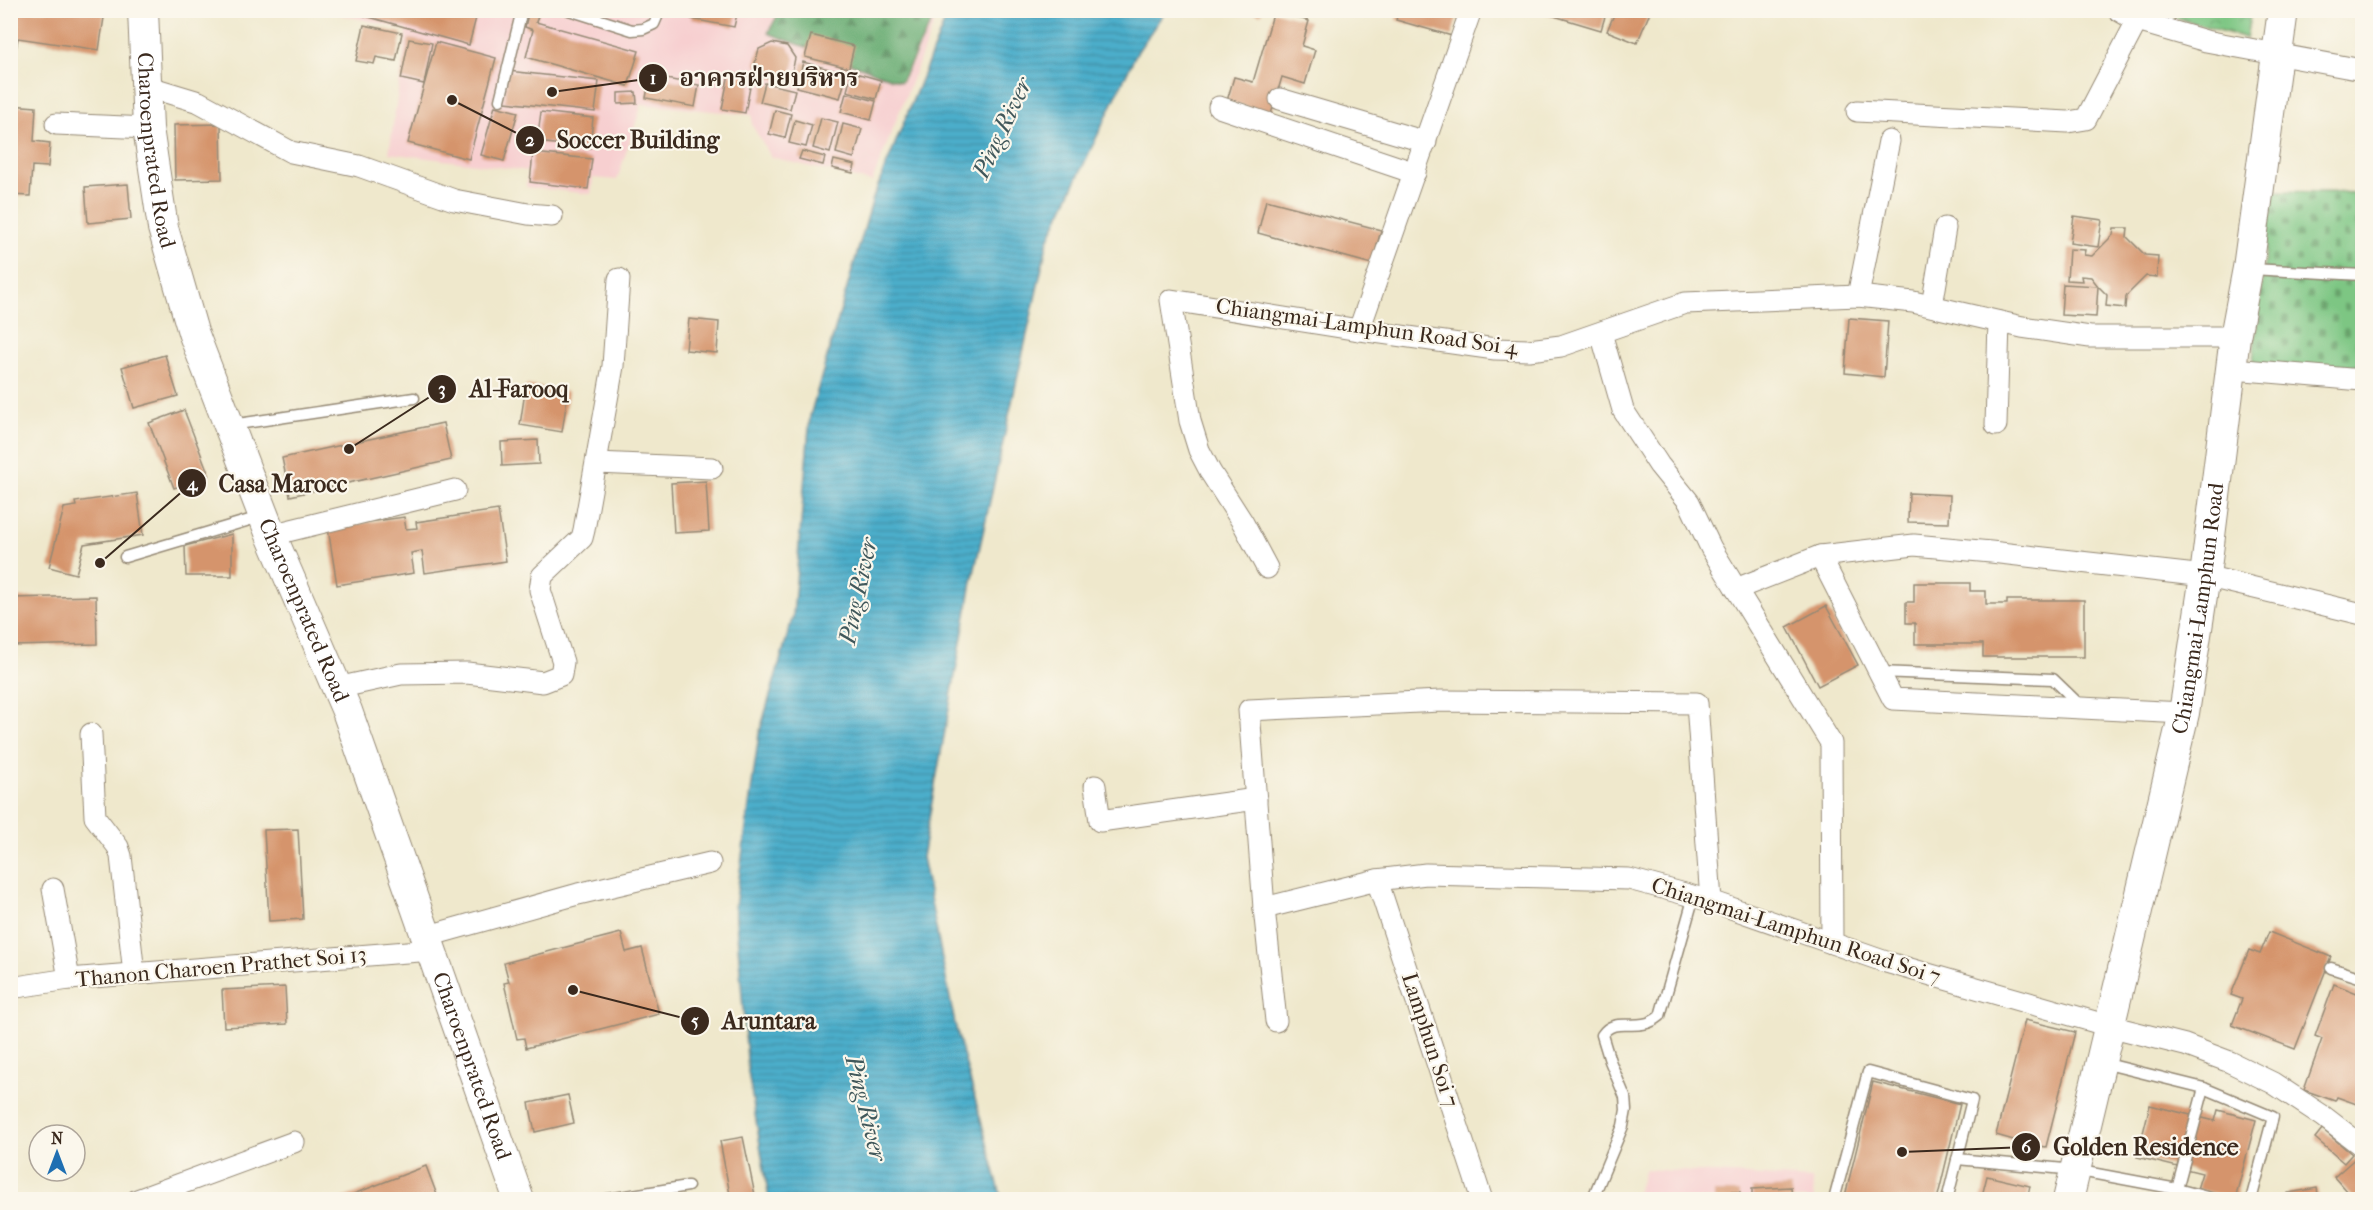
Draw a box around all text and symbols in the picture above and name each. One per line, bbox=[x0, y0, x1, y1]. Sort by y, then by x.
street label: Charoenprated Road bbox=[132, 52, 181, 252]
callout: อาคารฝ่ายบริหาร bbox=[638, 57, 871, 99]
text: อาคารฝ่ายบริหาร bbox=[679, 64, 859, 92]
text: 1 bbox=[650, 68, 656, 89]
water label: Ping River bbox=[966, 71, 1038, 184]
callout: Soccer Building bbox=[515, 119, 732, 161]
text: Soccer Building bbox=[557, 126, 720, 154]
text: 2 bbox=[525, 130, 535, 151]
street label: Chiangmai-Lamphun Road Soi 4 bbox=[1214, 293, 1521, 361]
callout: Al-Farooq bbox=[427, 368, 580, 410]
text: Al-Farooq bbox=[467, 375, 570, 403]
text: 3 bbox=[438, 379, 446, 400]
callout: Casa Marocc bbox=[177, 462, 360, 504]
text: Casa Marocc bbox=[219, 470, 348, 498]
text: 4 bbox=[186, 474, 199, 495]
street label: Chiangmai-Lamphun Road bbox=[2166, 480, 2230, 737]
street label: Charoenprated Road bbox=[253, 515, 355, 707]
water label: Ping River bbox=[833, 533, 883, 648]
street label: Chiangmai-Lamphun Road Soi 7 bbox=[1648, 872, 1944, 990]
street label: Thanon Charoen Prathet Soi 13 bbox=[74, 941, 368, 993]
street label: Charoenprated Road bbox=[427, 969, 517, 1164]
street label: Lamphun Soi 7 bbox=[1396, 970, 1464, 1110]
callout: Aruntara bbox=[680, 1000, 828, 1042]
text: Aruntara bbox=[720, 1007, 817, 1035]
text: 5 bbox=[691, 1011, 699, 1032]
water label: Ping River bbox=[839, 1051, 893, 1166]
north arrow bbox=[27, 1123, 87, 1183]
callout: Golden Residence bbox=[2011, 1126, 2251, 1168]
text: N bbox=[51, 1129, 64, 1148]
text: Golden Residence bbox=[2053, 1133, 2239, 1161]
text: 6 bbox=[2021, 1137, 2032, 1158]

